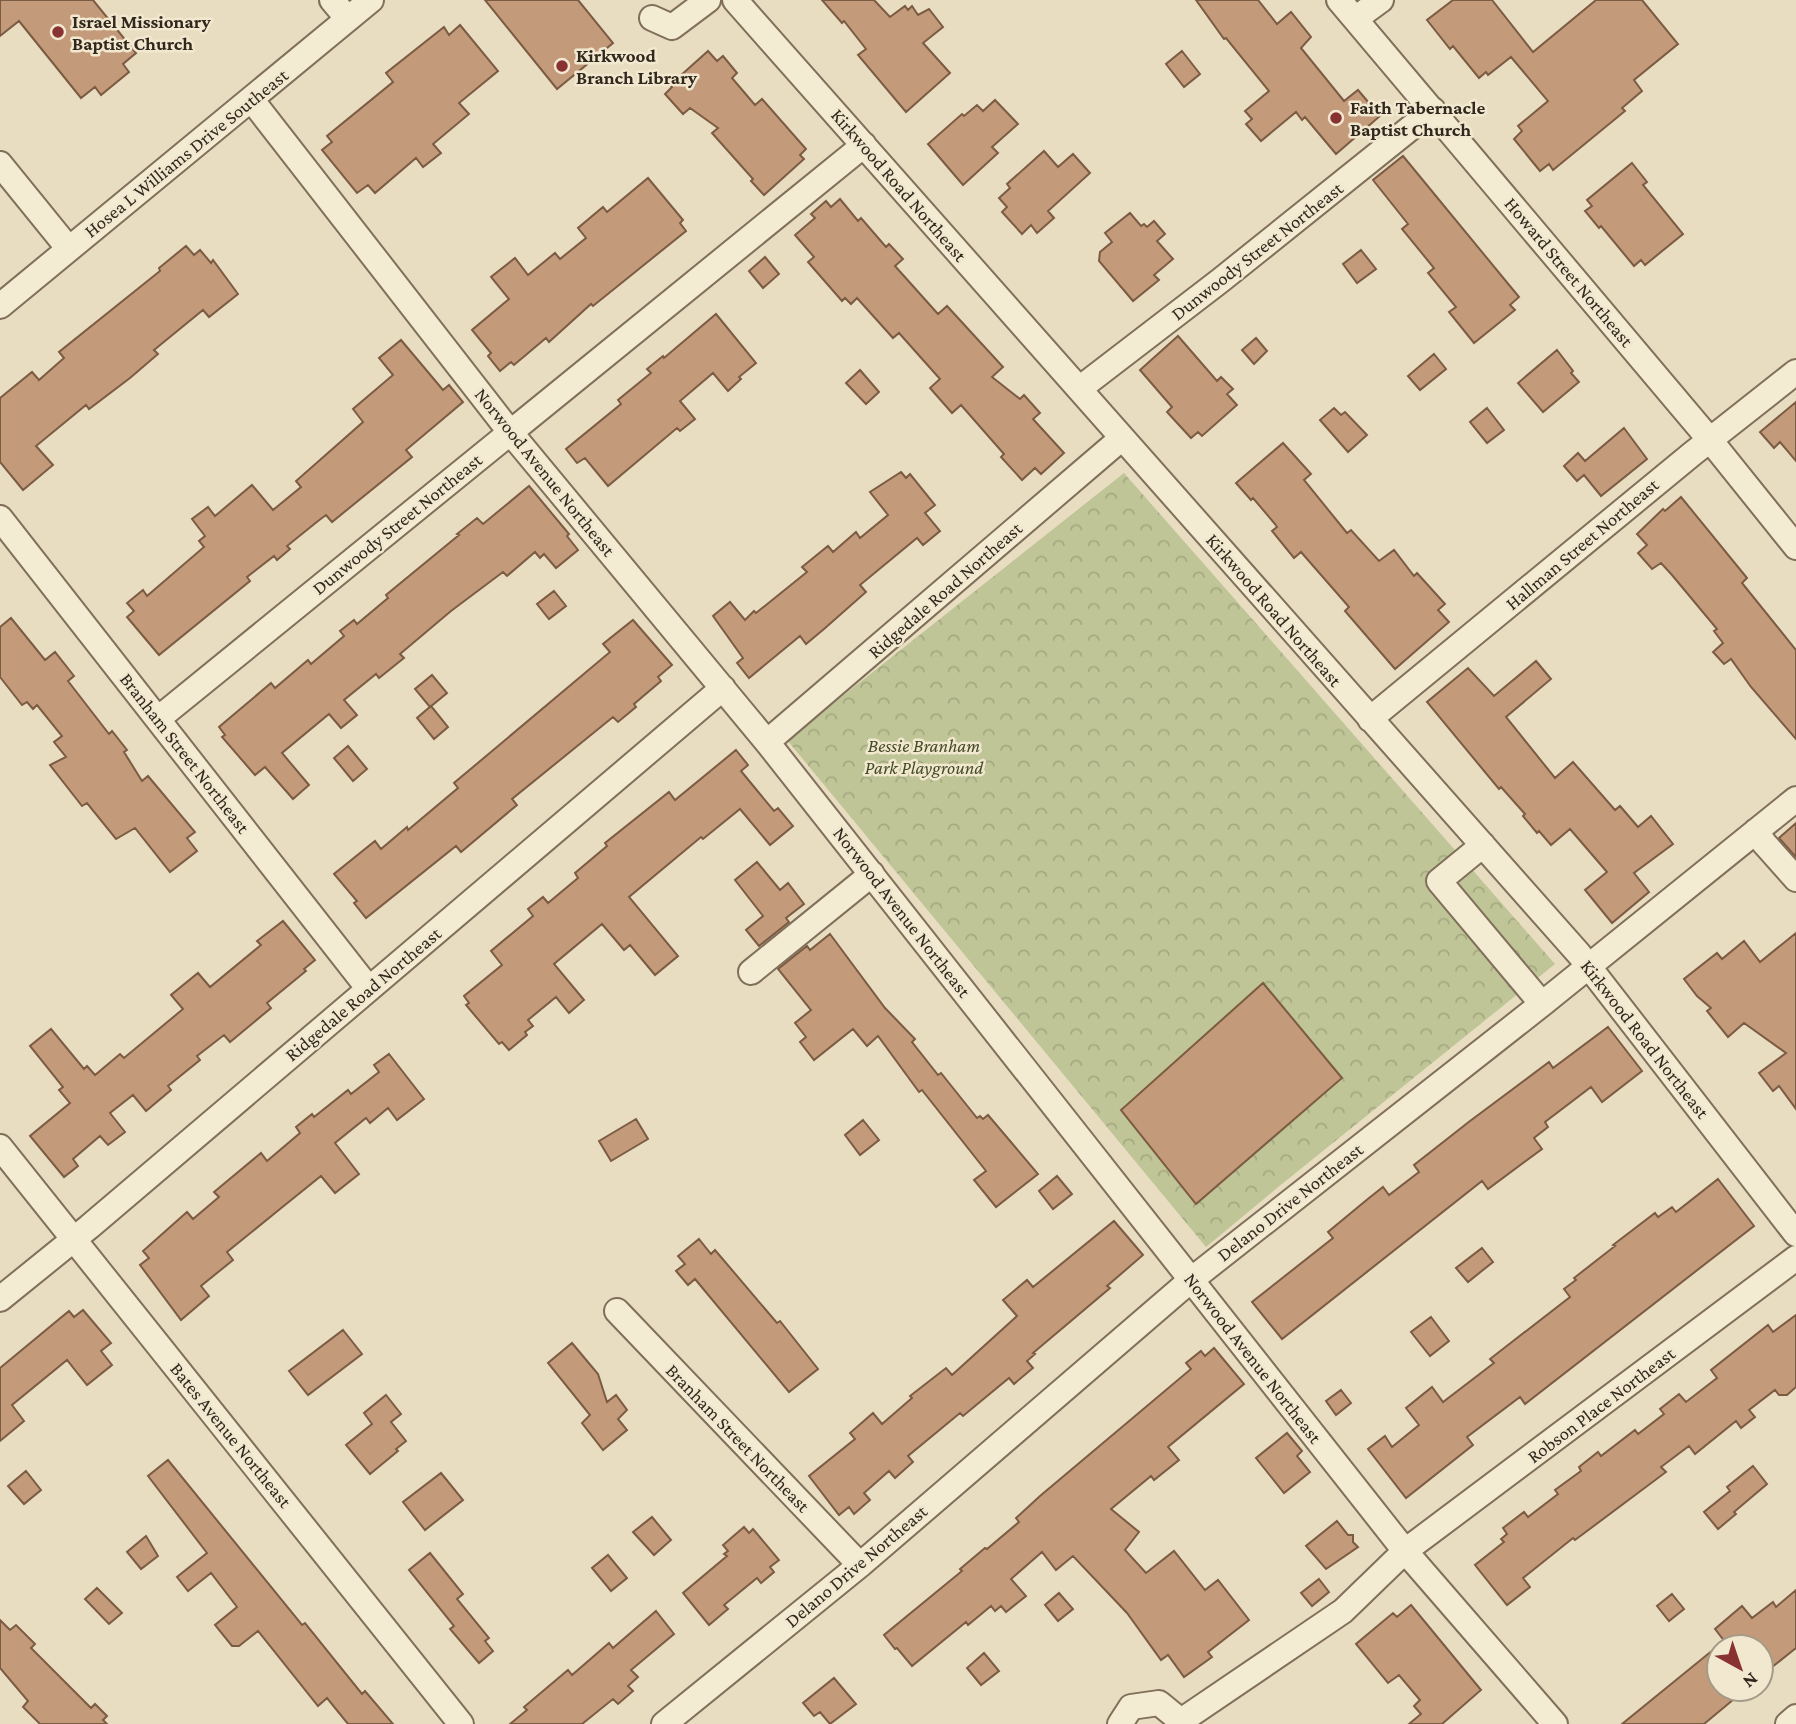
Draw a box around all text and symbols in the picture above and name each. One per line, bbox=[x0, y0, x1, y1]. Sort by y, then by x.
place label: Israel Missionary Baptist Church bbox=[72, 11, 211, 54]
marker: Israel Missionary Baptist Church bbox=[50, 24, 66, 40]
place label: Kirkwood Branch Library bbox=[576, 45, 698, 88]
marker: Kirkwood Branch Library bbox=[554, 58, 570, 74]
street label: Hosea L Williams Drive Southeast bbox=[80, 64, 293, 242]
place label: Faith Tabernacle Baptist Church bbox=[1350, 97, 1485, 140]
street label: Kirkwood Road Northeast bbox=[827, 104, 972, 266]
marker: Faith Tabernacle Baptist Church bbox=[1328, 110, 1344, 126]
street label: Dunwoody Street Northeast bbox=[1167, 177, 1348, 325]
street label: Howard Street Northeast bbox=[1500, 193, 1638, 351]
street label: Norwood Avenue Northeast bbox=[471, 384, 620, 561]
street label: Dunwoody Street Northeast bbox=[308, 449, 486, 599]
street label: Hallman Street Northeast bbox=[1501, 473, 1663, 614]
street label: Ridgedale Road Northeast bbox=[864, 517, 1027, 662]
street label: Kirkwood Road Northeast bbox=[1202, 529, 1347, 691]
street label: Branham Street Northeast bbox=[116, 669, 255, 838]
park label: Bessie Branham Park Playground bbox=[865, 735, 984, 778]
street label: Norwood Avenue Northeast bbox=[829, 823, 975, 1002]
street label: Ridgedale Road Northeast bbox=[281, 922, 446, 1065]
street label: Kirkwood Road Northeast bbox=[1577, 955, 1714, 1123]
street label: Delano Drive Northeast bbox=[1213, 1138, 1367, 1265]
street label: Norwood Avenue Northeast bbox=[1180, 1269, 1326, 1448]
street label: Robson Place Northeast bbox=[1523, 1342, 1679, 1467]
street label: Bates Avenue Northeast bbox=[166, 1358, 296, 1512]
street label: Branham Street Northeast bbox=[662, 1360, 815, 1517]
street label: Delano Drive Northeast bbox=[781, 1500, 932, 1632]
north arrow bbox=[1705, 1633, 1775, 1703]
text: N bbox=[1739, 1668, 1762, 1693]

